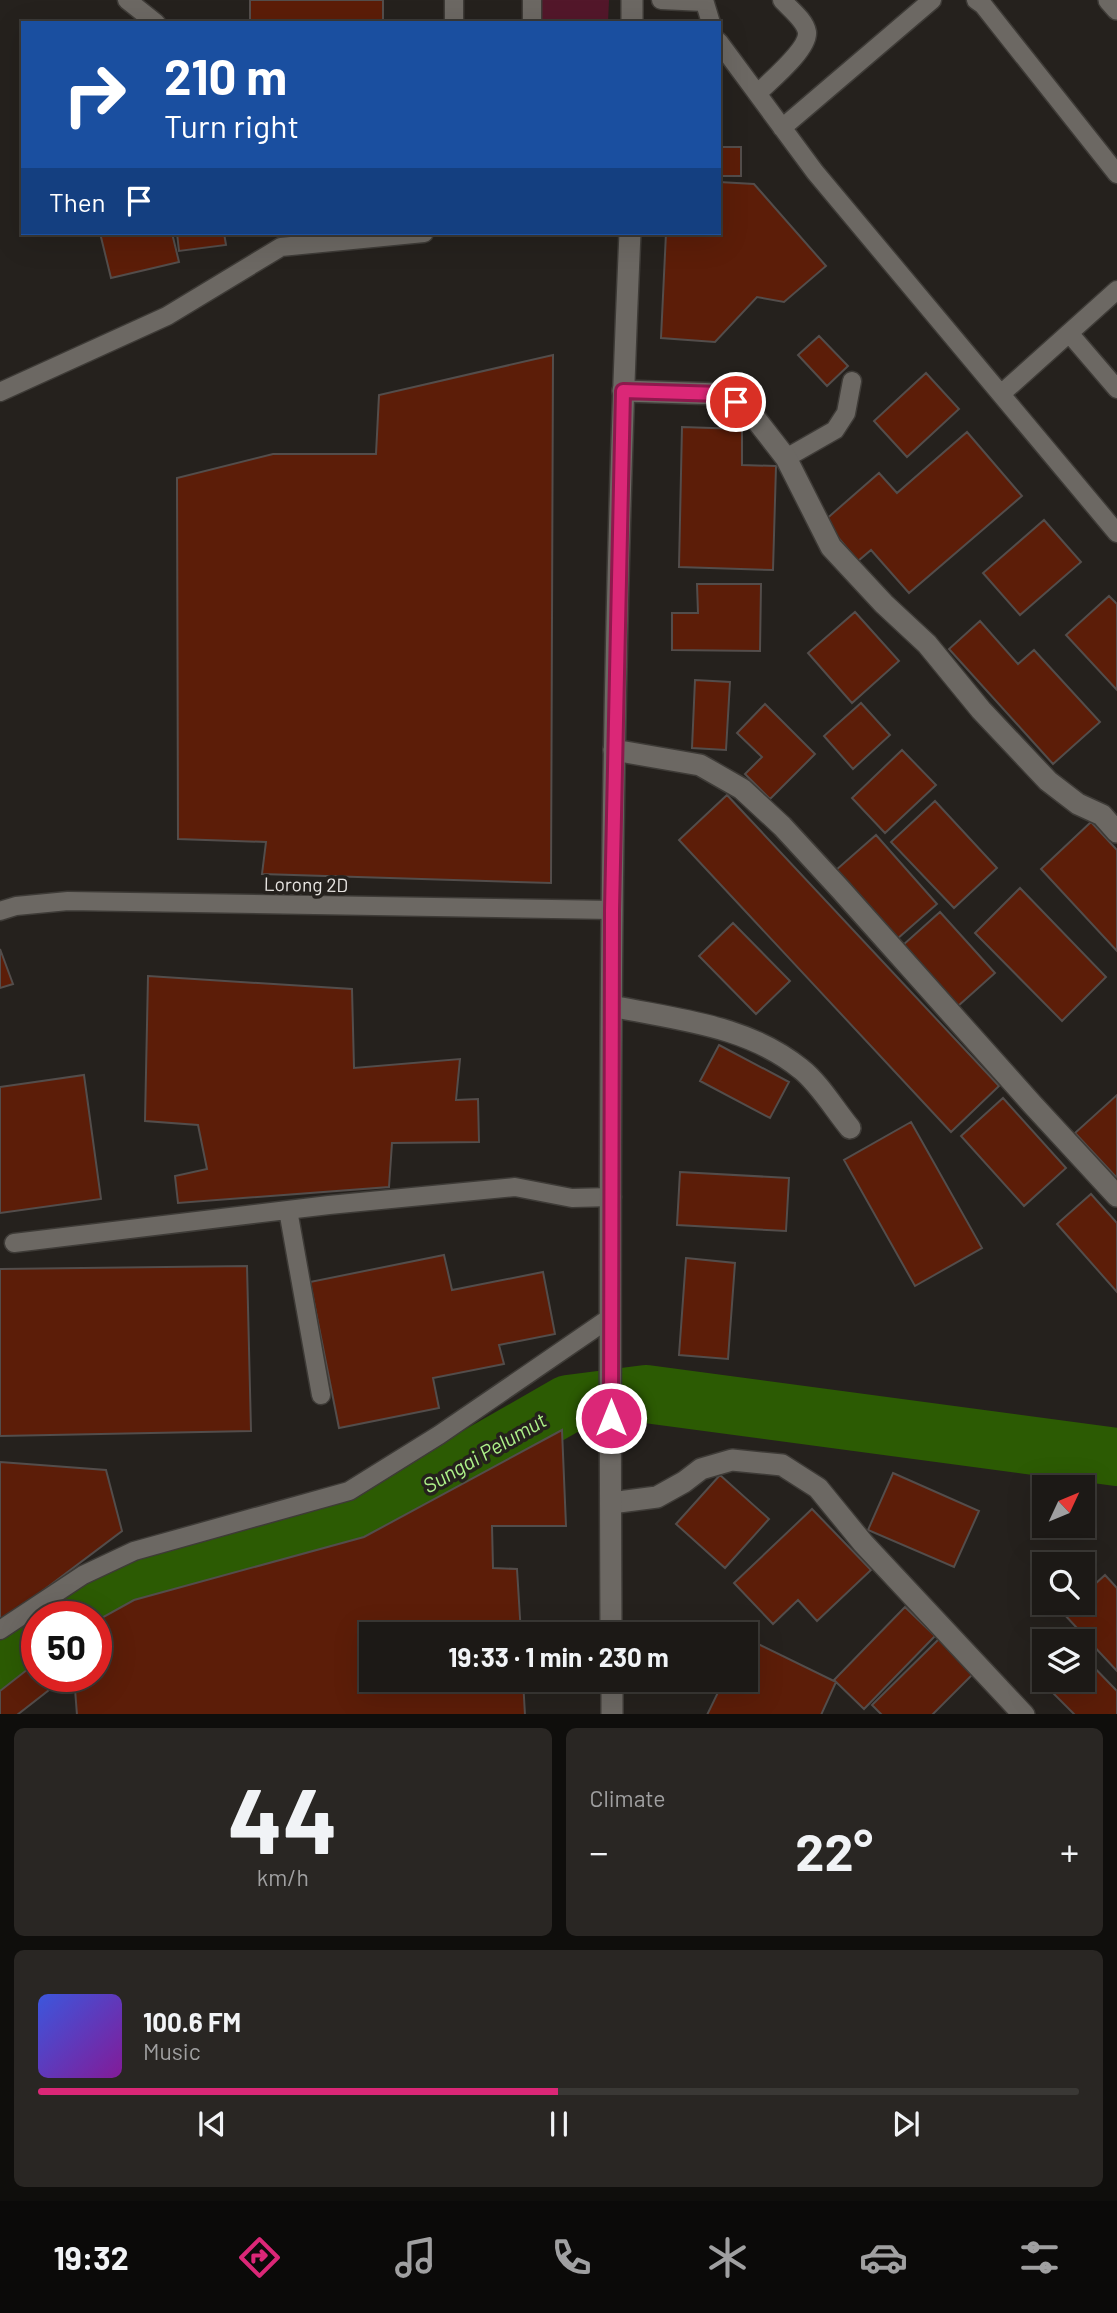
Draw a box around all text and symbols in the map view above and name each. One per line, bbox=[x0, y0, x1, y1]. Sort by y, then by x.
text: 210 m bbox=[164, 46, 287, 105]
icon: right bbox=[49, 49, 140, 140]
text: Turn right bbox=[164, 106, 299, 144]
icon: arrive bbox=[120, 182, 158, 220]
text: Then bbox=[49, 186, 106, 217]
pin bbox=[706, 372, 766, 432]
icon: arrive bbox=[717, 383, 755, 421]
street label: Lorong 2D bbox=[264, 872, 348, 896]
position arrow bbox=[574, 1381, 648, 1455]
water label: Sungai Pelumut bbox=[418, 1406, 551, 1497]
north arrow bbox=[1032, 1475, 1096, 1538]
map controls bbox=[1032, 1475, 1095, 1692]
button: search bbox=[1032, 1552, 1095, 1615]
speed limit sign: 50 bbox=[21, 1601, 112, 1692]
button: layers bbox=[1032, 1629, 1095, 1692]
text: 19:33 · 1 min · 230 m bbox=[448, 1641, 669, 1672]
text: 44 bbox=[228, 1763, 338, 1872]
text: Climate bbox=[590, 1784, 666, 1812]
text: 22° bbox=[795, 1819, 873, 1881]
text: − bbox=[590, 1828, 609, 1874]
text: + bbox=[1060, 1828, 1079, 1874]
text: km/h bbox=[257, 1863, 309, 1891]
text: 100.6 FM bbox=[143, 2006, 241, 2037]
text: Music bbox=[143, 2037, 201, 2065]
icon: previous bbox=[193, 2105, 231, 2143]
icon: pause bbox=[540, 2105, 578, 2143]
icon: next bbox=[887, 2105, 925, 2143]
icon: directions bbox=[235, 2233, 284, 2282]
icon: music bbox=[391, 2233, 440, 2282]
icon: phone bbox=[547, 2233, 596, 2282]
icon: climate bbox=[703, 2233, 752, 2282]
icon: car bbox=[859, 2233, 908, 2282]
icon: filters bbox=[1015, 2233, 1064, 2282]
text: 19:32 bbox=[53, 2238, 129, 2276]

